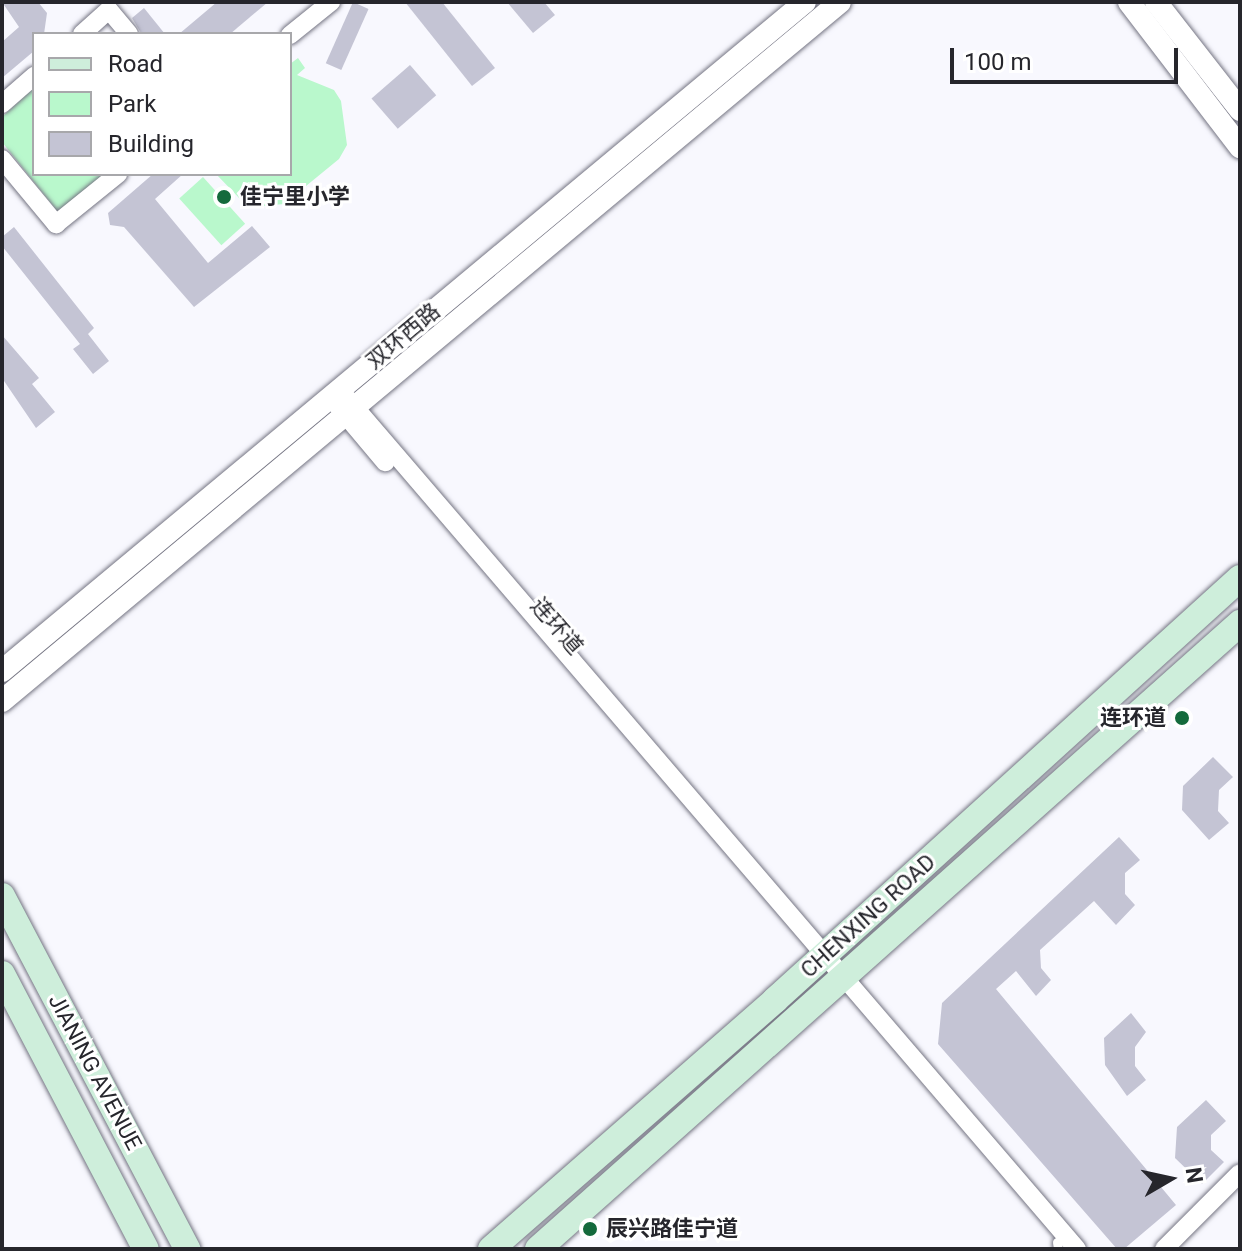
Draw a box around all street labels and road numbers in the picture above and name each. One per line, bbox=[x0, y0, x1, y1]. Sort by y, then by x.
street label: 双环西路 bbox=[361, 298, 445, 374]
street label: 连环道 bbox=[525, 592, 589, 660]
street label: CHENXING ROAD bbox=[795, 849, 941, 983]
street label: JIANING AVENUE bbox=[43, 989, 147, 1155]

